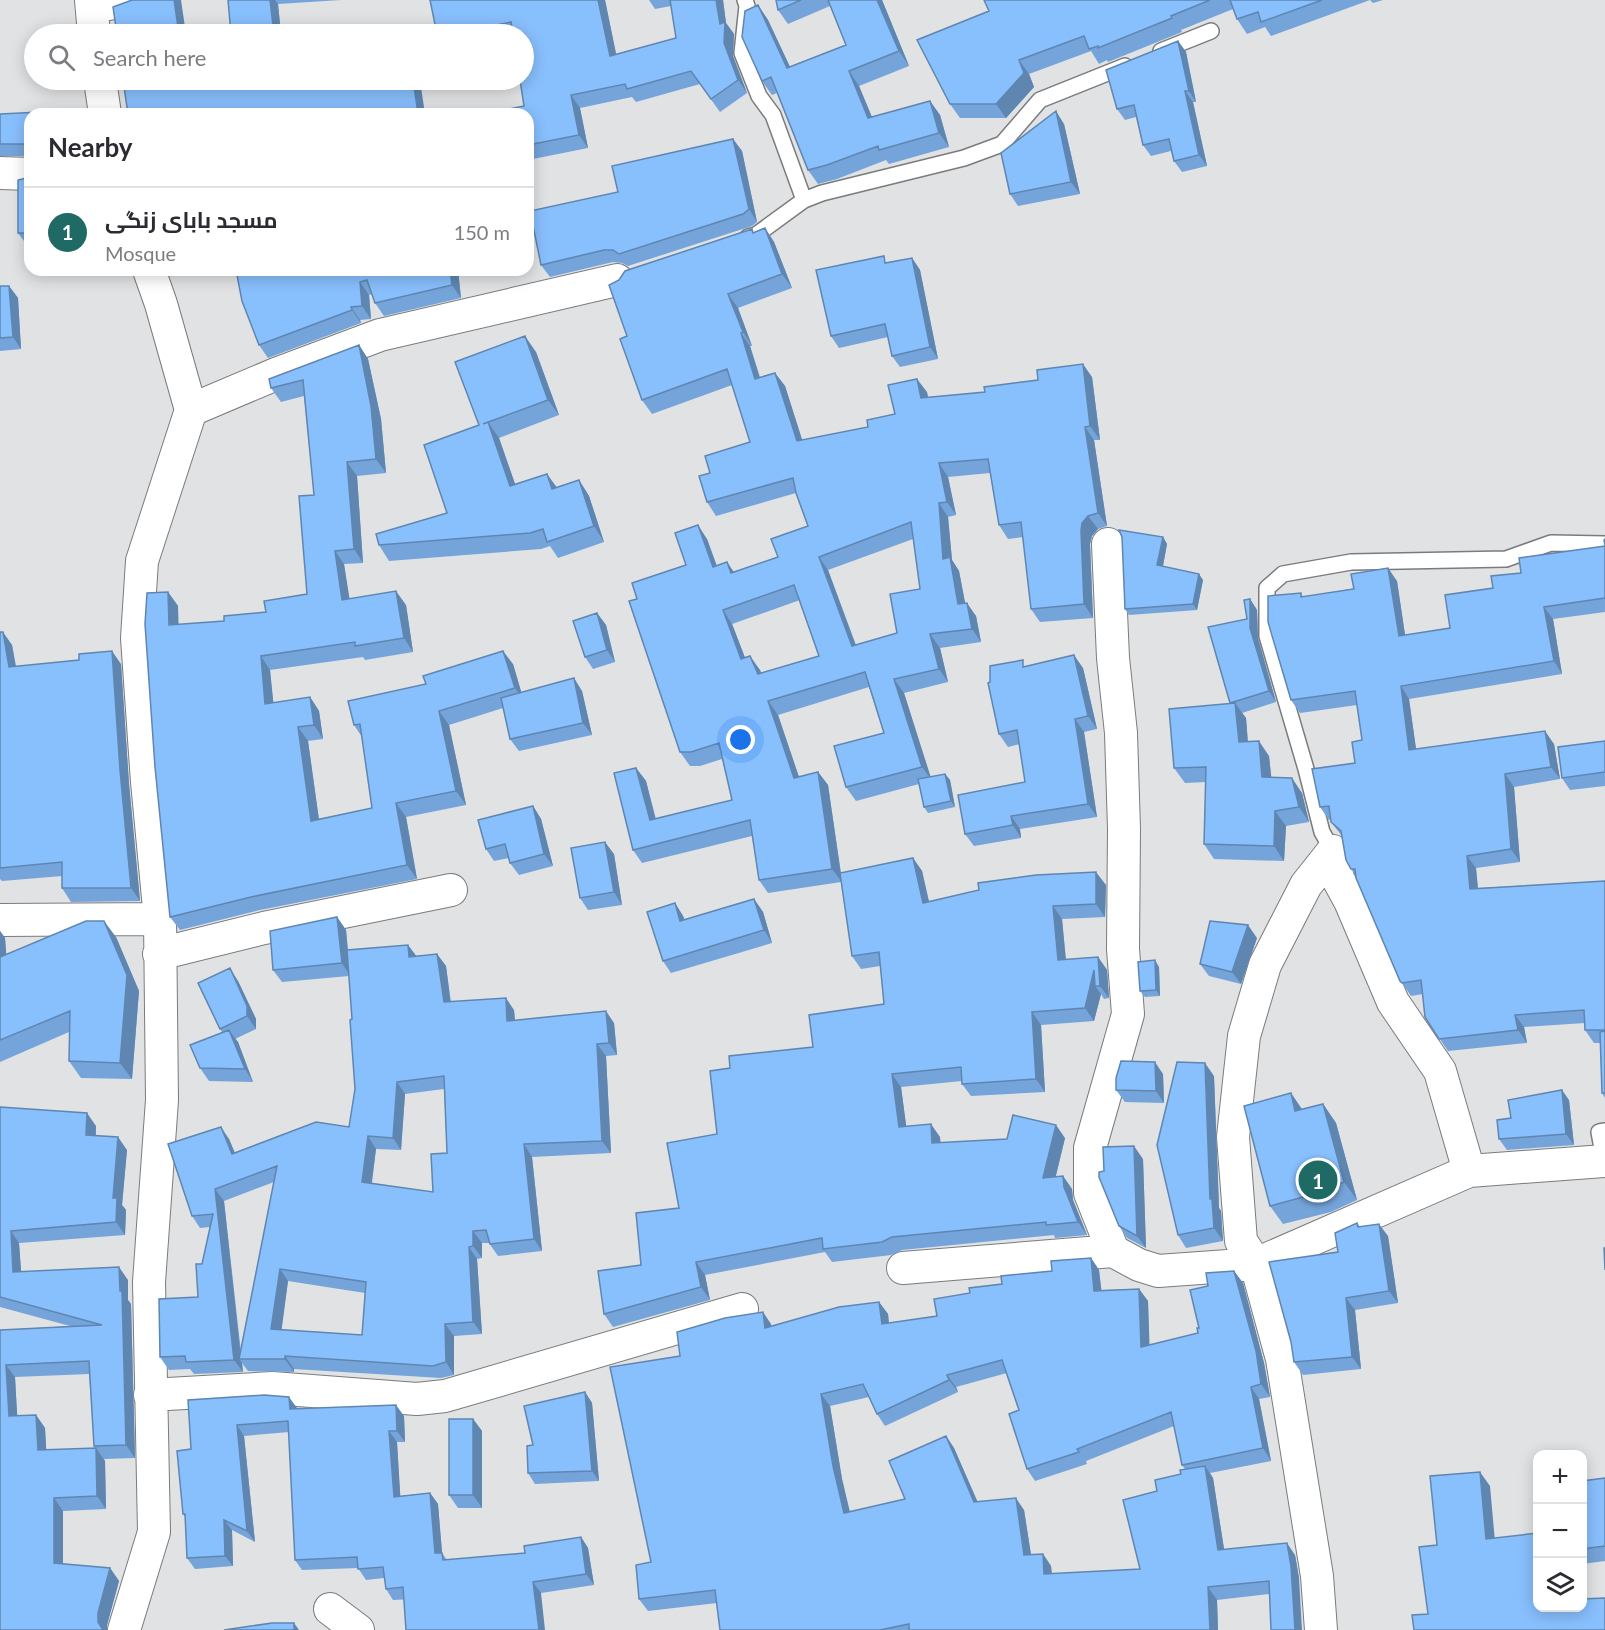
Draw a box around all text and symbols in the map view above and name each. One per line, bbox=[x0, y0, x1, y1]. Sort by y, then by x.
search box bbox=[24, 24, 534, 90]
icon: search bbox=[45, 41, 78, 74]
text: Search here bbox=[93, 44, 206, 71]
text: Nearby bbox=[48, 131, 133, 163]
text: مسجد بابای زنگی bbox=[105, 206, 278, 233]
text: 1 bbox=[62, 220, 73, 244]
text: 150 m bbox=[454, 220, 510, 244]
text: Mosque bbox=[105, 241, 176, 265]
your location bbox=[726, 725, 755, 754]
pin: 1 bbox=[1298, 1158, 1338, 1202]
map controls bbox=[1533, 1450, 1587, 1612]
button: + bbox=[1533, 1450, 1587, 1504]
button: − bbox=[1533, 1504, 1587, 1558]
button: layers bbox=[1533, 1558, 1587, 1612]

